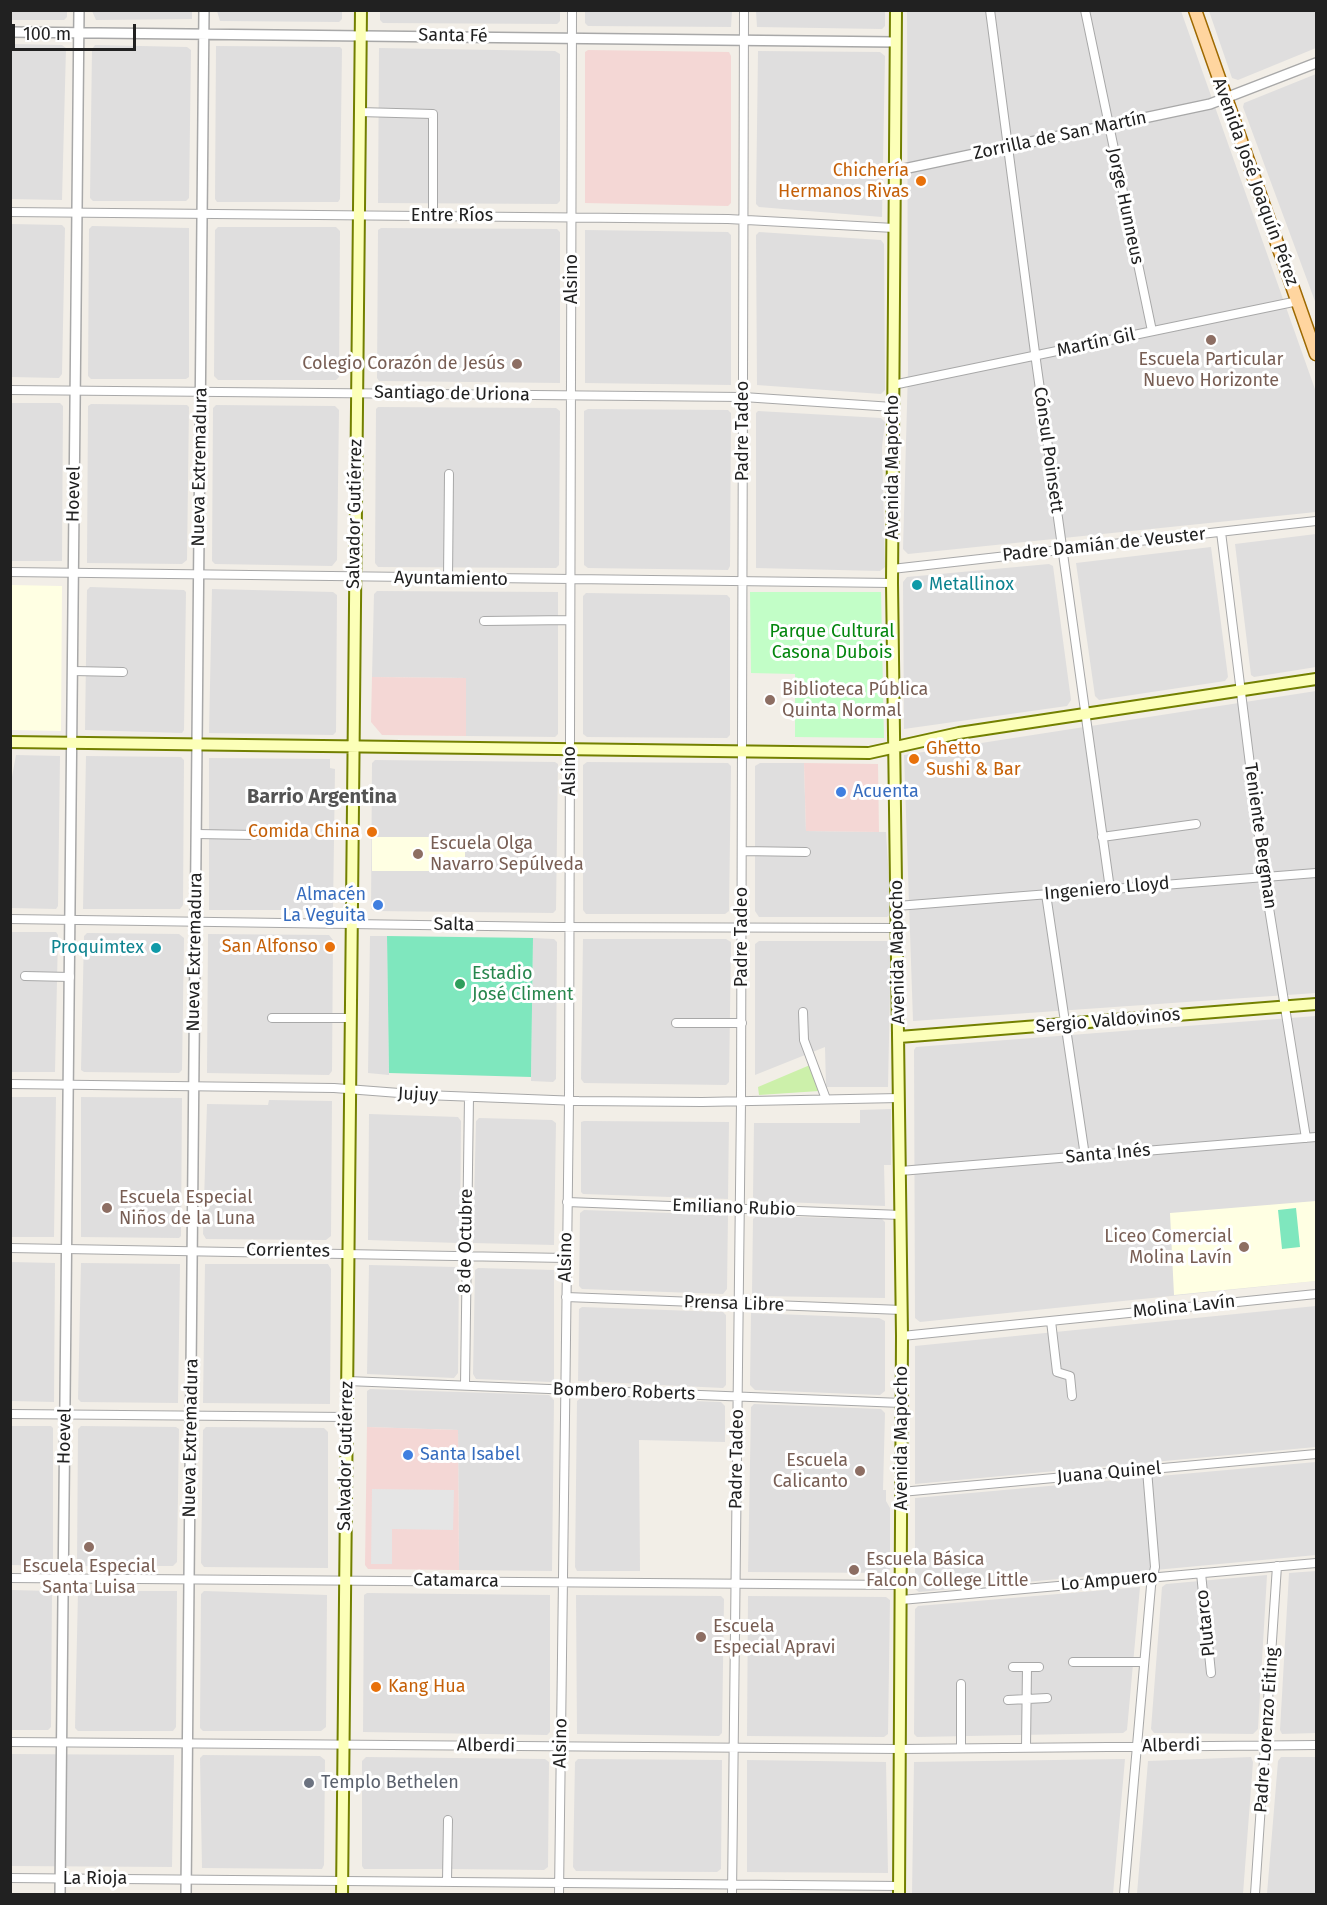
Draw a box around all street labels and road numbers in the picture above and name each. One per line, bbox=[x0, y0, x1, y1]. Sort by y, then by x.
street label: Santa Fé bbox=[418, 25, 488, 47]
street label: Avenida José Joaquín Pérez bbox=[1207, 75, 1303, 289]
street label: Zorrilla de San Martín bbox=[971, 107, 1149, 165]
street label: Jorge Hunneus bbox=[1102, 146, 1148, 266]
street label: Entre Ríos bbox=[411, 205, 493, 227]
street label: Alsino bbox=[561, 254, 583, 304]
street label: Martín Gil bbox=[1055, 324, 1137, 362]
street label: Padre Tadeo bbox=[732, 381, 754, 481]
street label: Santiago de Uriona bbox=[374, 382, 530, 406]
street label: Cónsul Poinsett bbox=[1028, 386, 1068, 514]
street label: Nueva Extremadura bbox=[188, 387, 212, 547]
street label: Avenida Mapocho bbox=[882, 395, 904, 539]
street label: Salvador Gutiérrez bbox=[343, 439, 367, 589]
street label: Hoevel bbox=[63, 466, 85, 522]
street label: Padre Damián de Veuster bbox=[1001, 524, 1207, 566]
street label: Ayuntamiento bbox=[394, 567, 508, 591]
street label: Alsino bbox=[559, 746, 581, 796]
street label: Teniente Bergman bbox=[1239, 761, 1281, 911]
street label: Nueva Extremadura bbox=[183, 872, 207, 1032]
street label: Ingeniero Lloyd bbox=[1043, 873, 1171, 905]
street label: Avenida Mapocho bbox=[886, 880, 910, 1024]
street label: Padre Tadeo bbox=[731, 887, 753, 987]
street label: Salta bbox=[433, 914, 475, 936]
street label: Sergio Valdovinos bbox=[1035, 1004, 1181, 1038]
street label: Jujuy bbox=[397, 1083, 439, 1107]
street label: Santa Inés bbox=[1065, 1140, 1151, 1168]
street label: 8 de Octubre bbox=[454, 1188, 478, 1294]
street label: Emiliano Rubio bbox=[672, 1195, 796, 1221]
street label: Alsino bbox=[555, 1232, 577, 1282]
street label: Corrientes bbox=[246, 1239, 330, 1263]
street label: Prensa Libre bbox=[683, 1291, 785, 1317]
street label: Molina Lavín bbox=[1132, 1291, 1236, 1323]
street label: Nueva Extremadura bbox=[179, 1358, 203, 1518]
street label: Avenida Mapocho bbox=[891, 1366, 913, 1510]
street label: Bombero Roberts bbox=[552, 1379, 696, 1405]
street label: Salvador Gutiérrez bbox=[334, 1381, 358, 1531]
street label: Hoevel bbox=[54, 1408, 76, 1464]
street label: Padre Tadeo bbox=[725, 1409, 749, 1509]
street label: Juana Quinel bbox=[1056, 1458, 1162, 1488]
street label: Lo Ampuero bbox=[1060, 1566, 1158, 1596]
street label: Catamarca bbox=[413, 1569, 499, 1593]
street label: Plutarco bbox=[1192, 1588, 1220, 1658]
street label: Padre Lorenzo Eiting bbox=[1250, 1646, 1284, 1814]
street label: Alsino bbox=[550, 1718, 572, 1768]
street label: Alberdi bbox=[457, 1735, 515, 1757]
street label: Alberdi bbox=[1142, 1735, 1200, 1757]
street label: La Rioja bbox=[63, 1868, 127, 1890]

